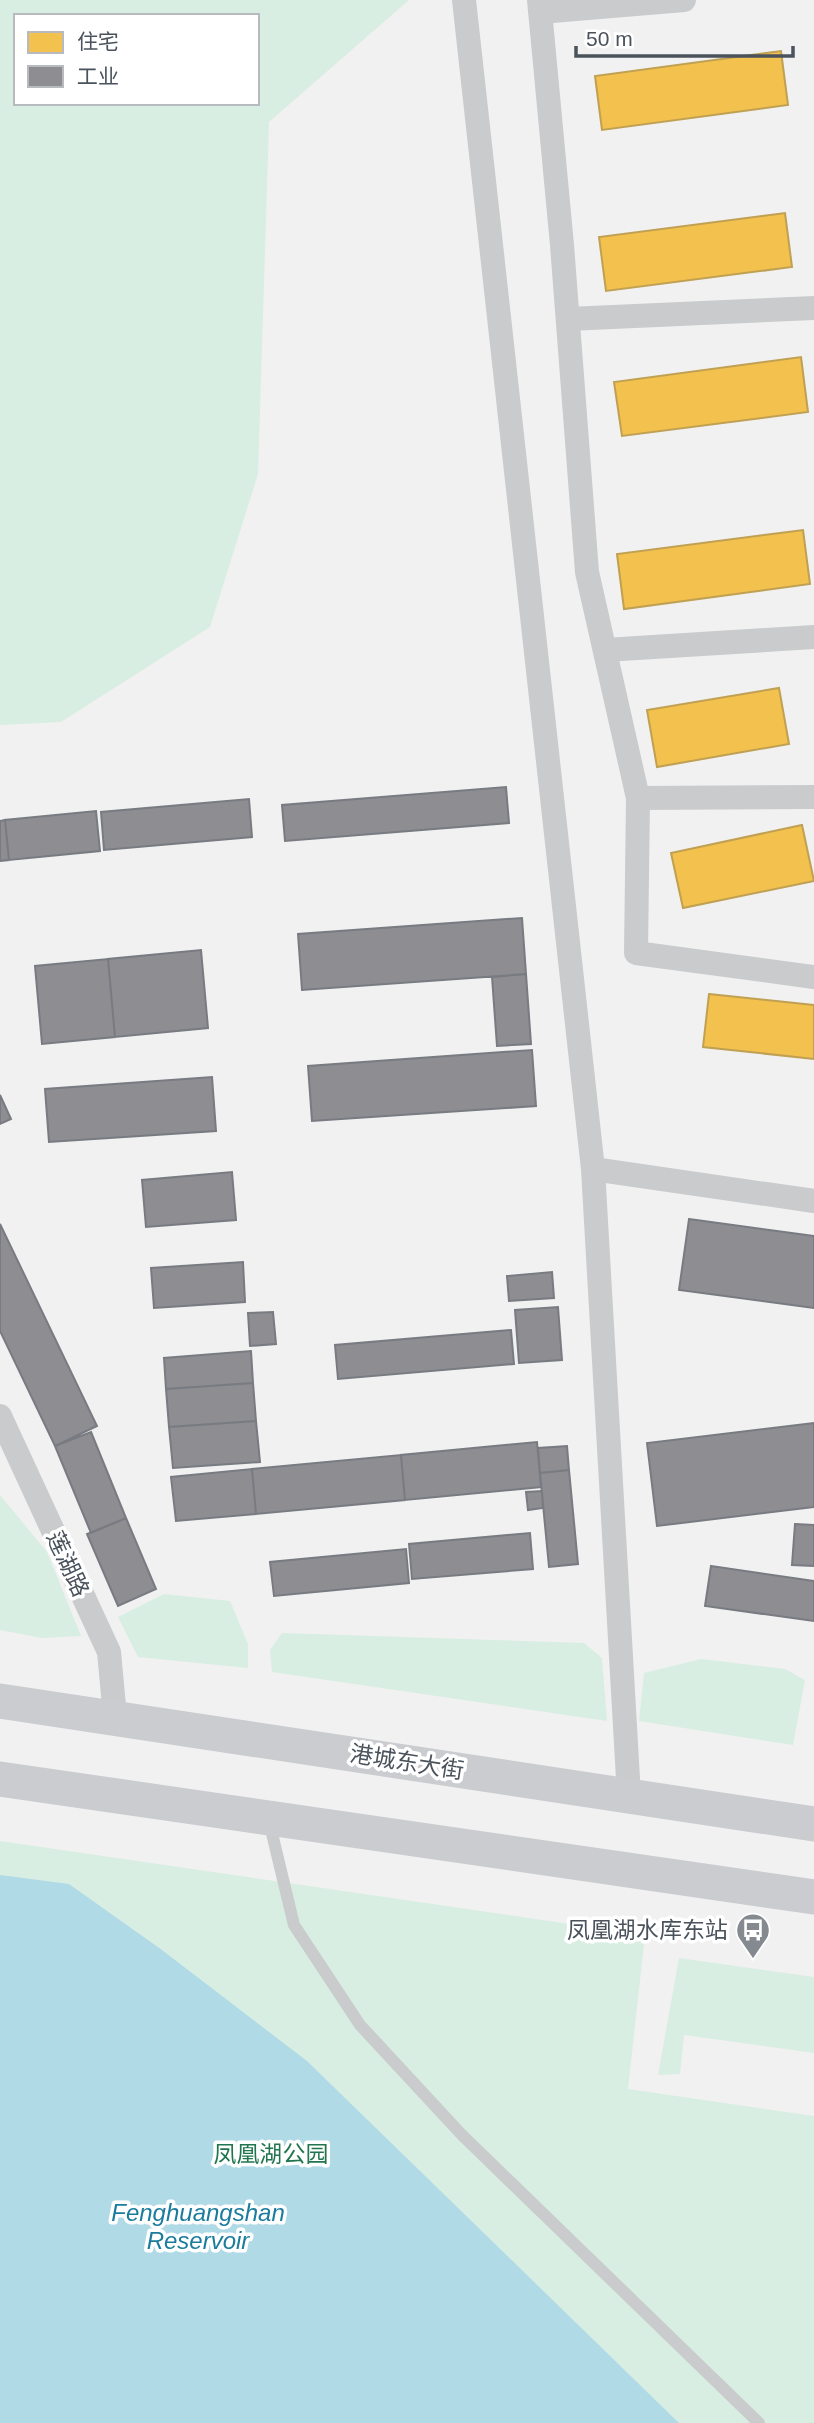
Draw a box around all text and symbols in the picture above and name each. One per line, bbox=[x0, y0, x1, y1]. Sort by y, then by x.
legend bbox=[14, 14, 259, 105]
scale bar bbox=[576, 14, 793, 58]
text: 50 m bbox=[586, 27, 633, 50]
text: 住宅 bbox=[77, 30, 119, 53]
text: 工业 bbox=[77, 65, 119, 88]
street label: 莲湖路 bbox=[42, 1527, 94, 1601]
street label: 港城东大街 bbox=[348, 1740, 466, 1784]
bus stop icon: 凤凰湖水库东站 bbox=[734, 1911, 772, 1960]
place label: 凤凰湖水库东站 bbox=[567, 1917, 728, 1943]
park label: 凤凰湖公园 bbox=[214, 2141, 329, 2167]
water label: Fenghuangshan Reservoir bbox=[111, 2199, 285, 2254]

